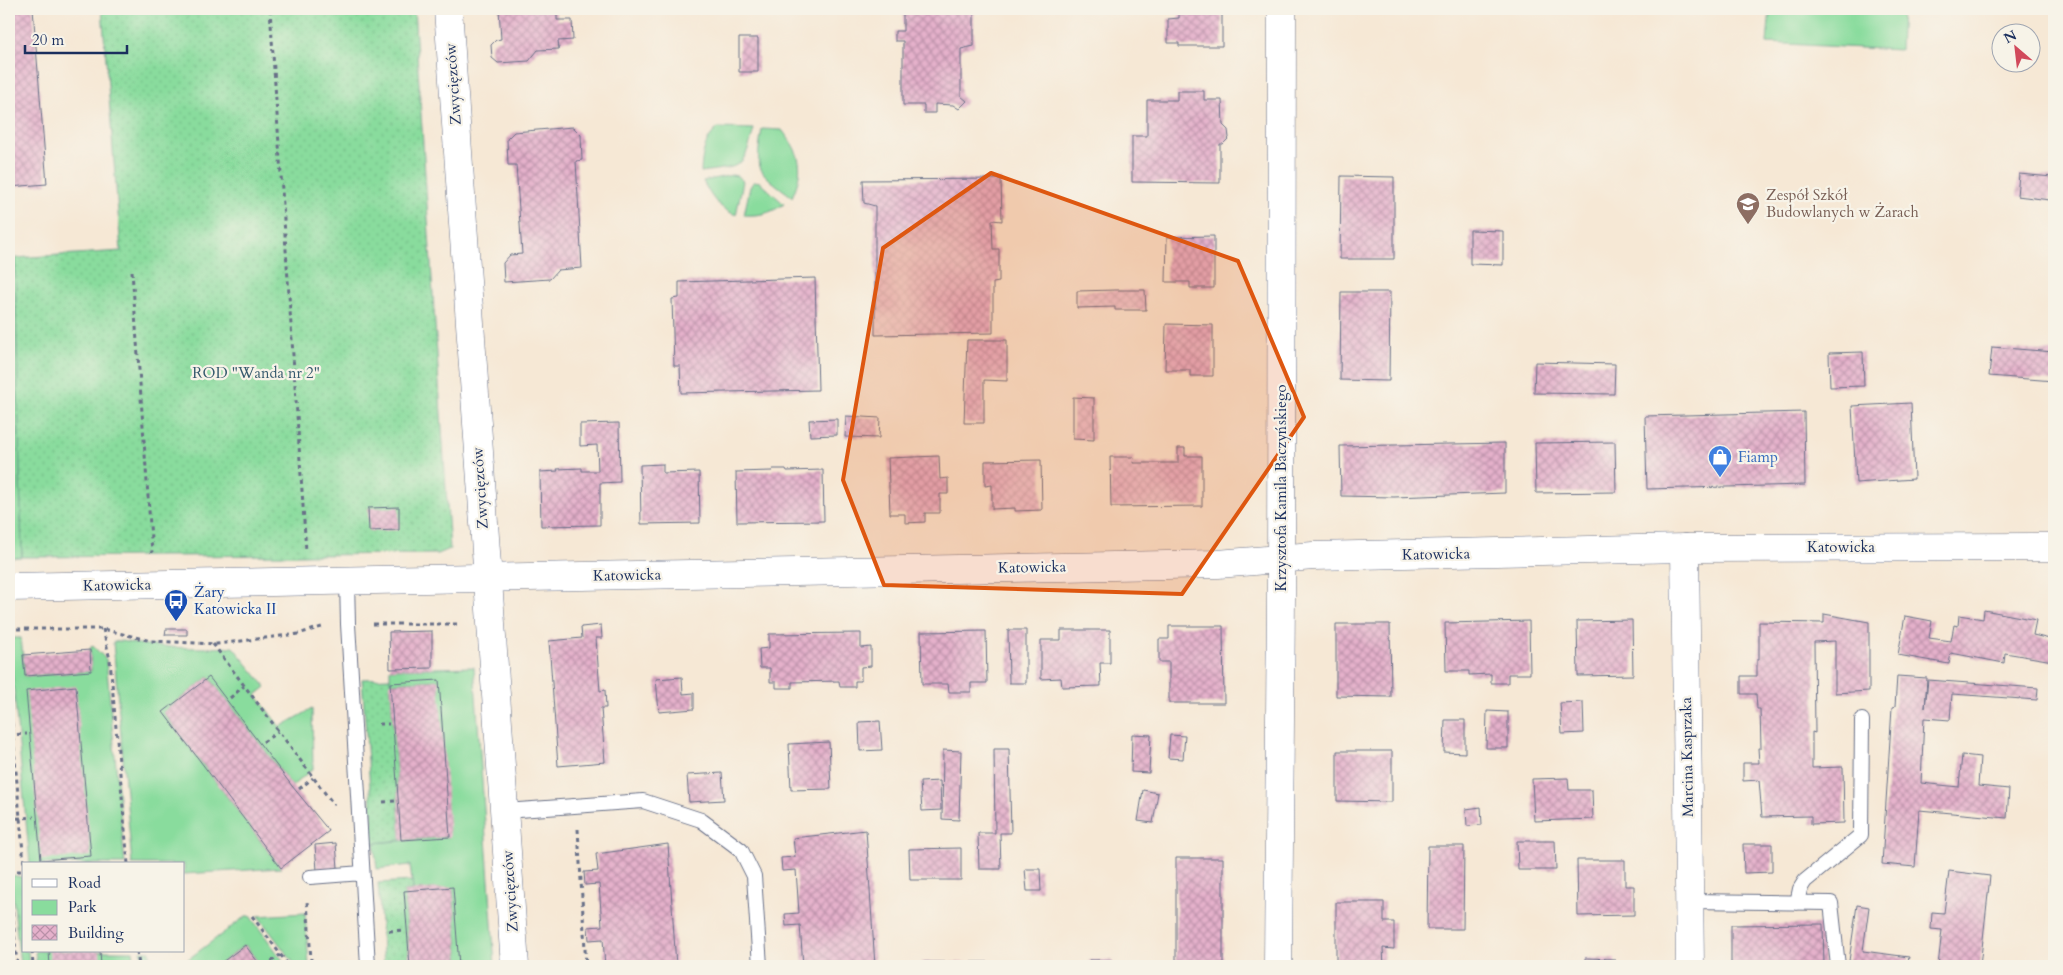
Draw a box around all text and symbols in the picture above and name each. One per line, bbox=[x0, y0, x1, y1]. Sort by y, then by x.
scale bar bbox=[25, 22, 128, 54]
north arrow bbox=[1990, 22, 2040, 72]
text: N bbox=[2000, 26, 2020, 48]
text: 20 m bbox=[32, 30, 64, 50]
street label: Zwycięzców bbox=[440, 42, 466, 126]
place label: Zespół Szkół Budowlanych w Żarach bbox=[1766, 185, 1919, 222]
school or university icon: Zespół Szkół Budowlanych w Żarach bbox=[1735, 191, 1761, 225]
park label: ROD "Wanda nr 2" bbox=[192, 363, 320, 383]
street label: Krzysztofa Kamila Baczyńskiego bbox=[1271, 384, 1291, 592]
shop icon: Fiamp bbox=[1707, 444, 1733, 478]
street label: Zwycięzców bbox=[467, 446, 493, 530]
place label: Fiamp bbox=[1738, 447, 1778, 467]
street label: Katowicka bbox=[1807, 537, 1876, 557]
street label: Katowicka bbox=[1402, 543, 1471, 565]
street label: Katowicka bbox=[998, 556, 1067, 578]
street label: Katowicka bbox=[593, 564, 662, 586]
street label: Katowicka bbox=[83, 574, 152, 596]
place label: Żary Katowicka II bbox=[194, 582, 276, 619]
bus stop icon: Żary Katowicka II bbox=[163, 588, 189, 622]
street label: Marcina Kasprzaka bbox=[1676, 696, 1698, 817]
street label: Zwycięzców bbox=[497, 849, 523, 933]
legend bbox=[22, 862, 185, 952]
text: Road bbox=[68, 873, 101, 893]
text: Park bbox=[68, 897, 97, 917]
text: Building bbox=[68, 923, 124, 943]

